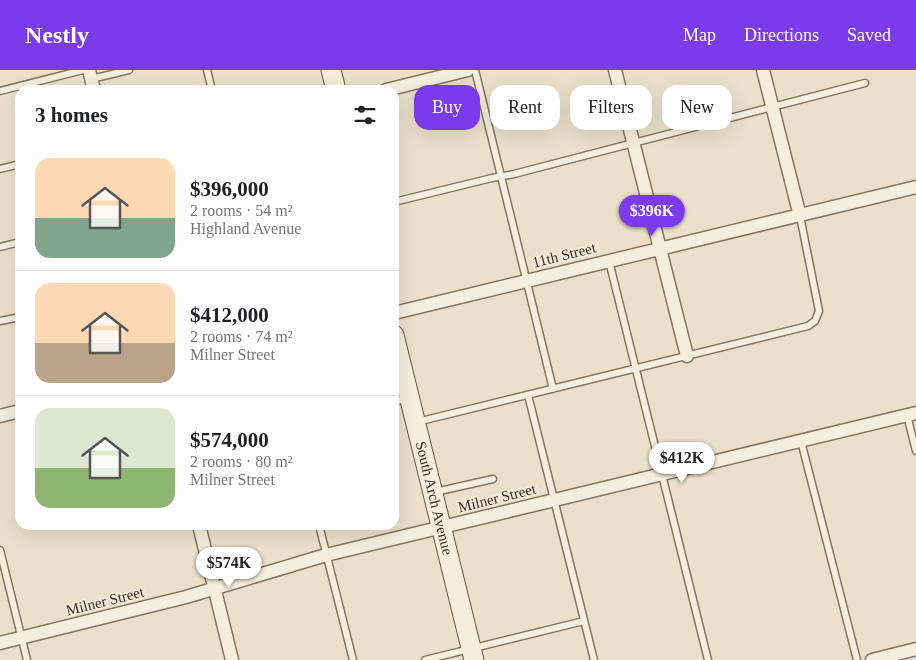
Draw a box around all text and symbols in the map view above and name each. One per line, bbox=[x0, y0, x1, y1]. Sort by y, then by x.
text: Nestly bbox=[25, 22, 89, 48]
text: Map bbox=[683, 25, 716, 45]
text: Directions bbox=[744, 25, 819, 45]
text: Saved bbox=[847, 25, 891, 45]
chip: Buy bbox=[414, 85, 480, 130]
chip: Rent bbox=[490, 85, 560, 130]
chip: Filters bbox=[570, 85, 652, 130]
chip: New bbox=[662, 85, 732, 130]
icon: filters bbox=[351, 101, 379, 129]
text: 3 homes bbox=[35, 103, 108, 127]
text: $396,000 bbox=[190, 177, 269, 201]
icon: home bbox=[75, 178, 135, 238]
pin: $396K bbox=[617, 194, 687, 237]
text: 2 rooms · 54 m² bbox=[190, 202, 293, 219]
text: $396K bbox=[630, 202, 674, 219]
text: Highland Avenue bbox=[190, 220, 301, 237]
street label: 11th Street bbox=[531, 239, 598, 271]
icon: home bbox=[75, 303, 135, 363]
text: $412,000 bbox=[190, 303, 269, 327]
text: 2 rooms · 74 m² bbox=[190, 328, 293, 345]
text: Milner Street bbox=[190, 346, 275, 363]
icon: home bbox=[75, 428, 135, 488]
text: $574,000 bbox=[190, 428, 269, 452]
street label: South Arch Avenue bbox=[412, 440, 456, 557]
pin: $412K bbox=[647, 442, 717, 484]
text: $412K bbox=[660, 449, 704, 466]
text: 2 rooms · 80 m² bbox=[190, 453, 293, 470]
text: Milner Street bbox=[190, 471, 275, 488]
street label: Milner Street bbox=[456, 480, 538, 515]
pin: $574K bbox=[194, 546, 264, 589]
text: $574K bbox=[207, 554, 251, 571]
street label: Milner Street bbox=[64, 583, 146, 618]

